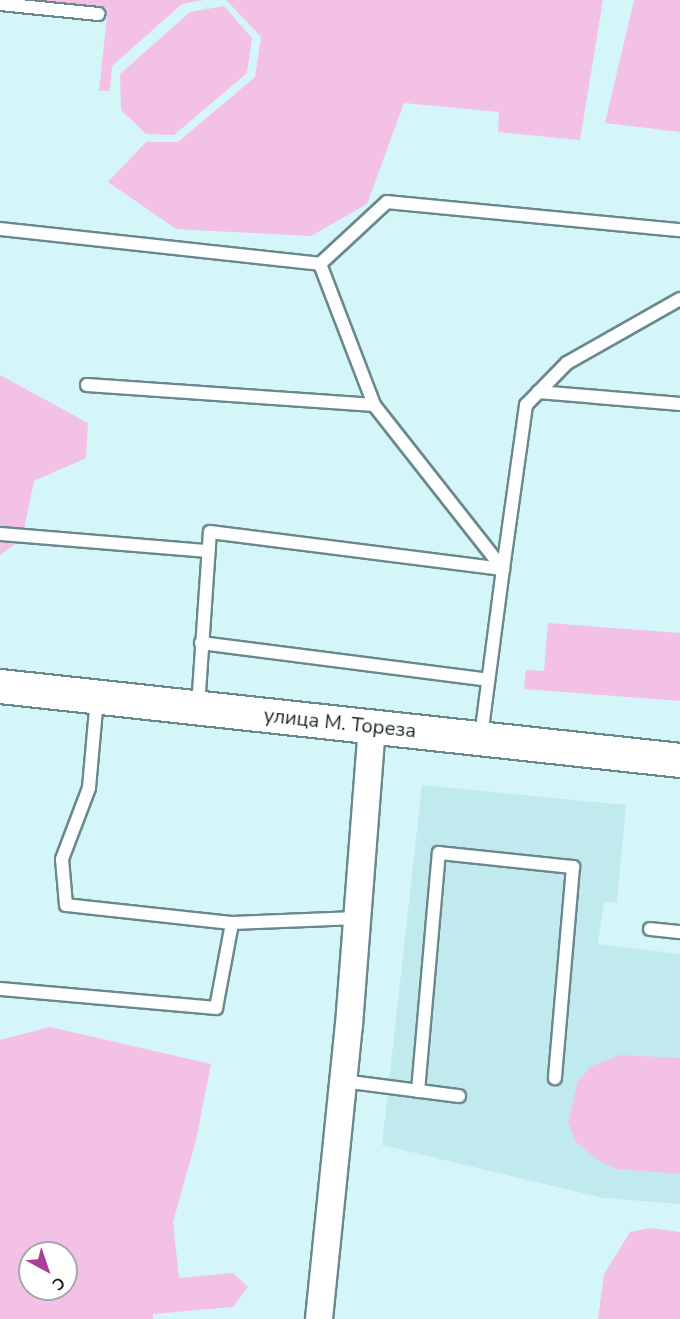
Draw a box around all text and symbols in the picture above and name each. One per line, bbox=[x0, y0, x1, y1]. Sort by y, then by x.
street label: улица М. Тореза bbox=[263, 703, 417, 743]
north arrow bbox=[18, 1241, 78, 1301]
text: С bbox=[47, 1271, 70, 1295]

